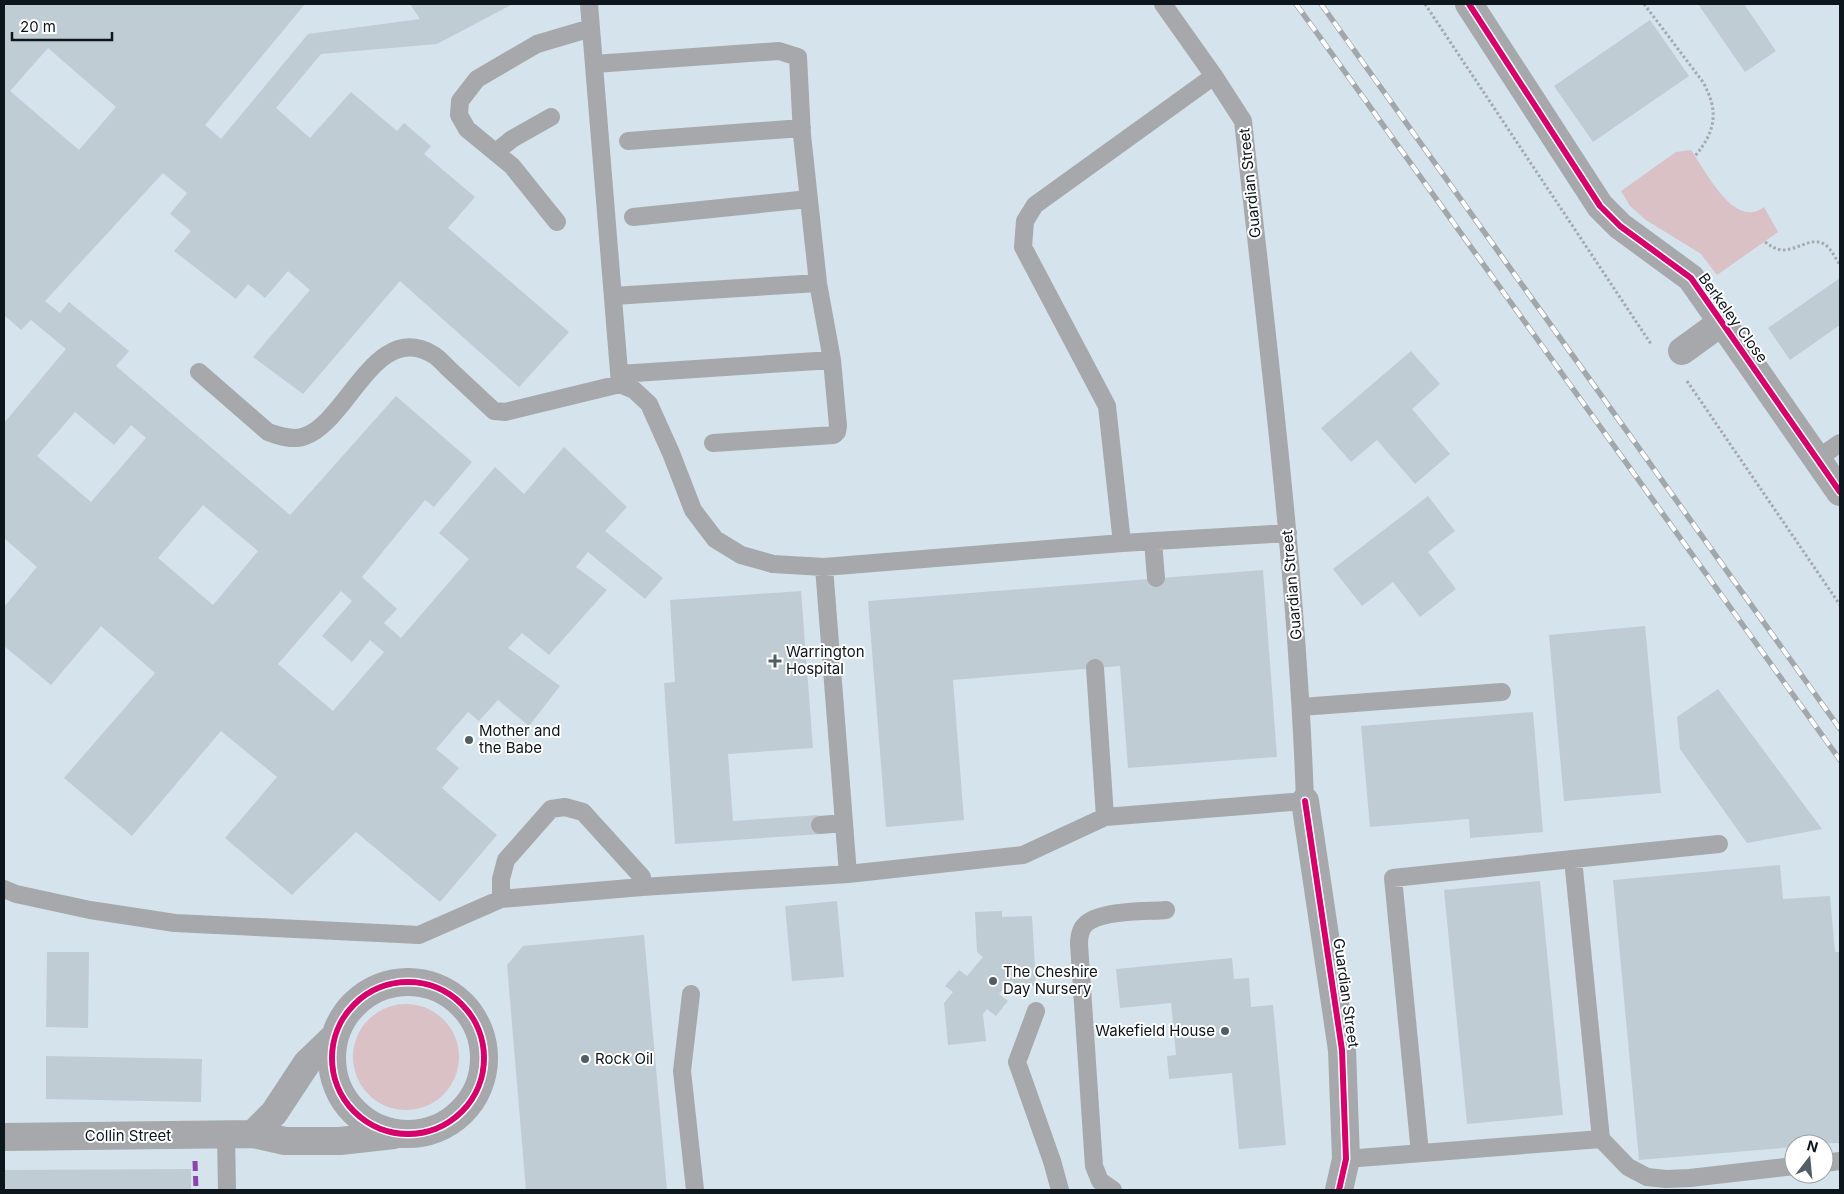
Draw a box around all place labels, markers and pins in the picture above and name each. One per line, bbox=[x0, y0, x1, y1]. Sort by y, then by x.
place label: Warrington Hospital bbox=[786, 642, 865, 678]
marker: Warrington Hospital bbox=[768, 654, 782, 668]
place label: Mother and the Babe bbox=[479, 721, 560, 757]
marker: Mother and the Babe bbox=[463, 734, 475, 746]
place label: The Cheshire Day Nursery bbox=[1003, 962, 1098, 998]
marker: The Cheshire Day Nursery bbox=[987, 975, 999, 987]
place label: Wakefield House bbox=[1095, 1021, 1215, 1040]
marker: Wakefield House bbox=[1219, 1025, 1231, 1037]
place label: Rock Oil bbox=[595, 1049, 653, 1068]
marker: Rock Oil bbox=[579, 1053, 591, 1065]

